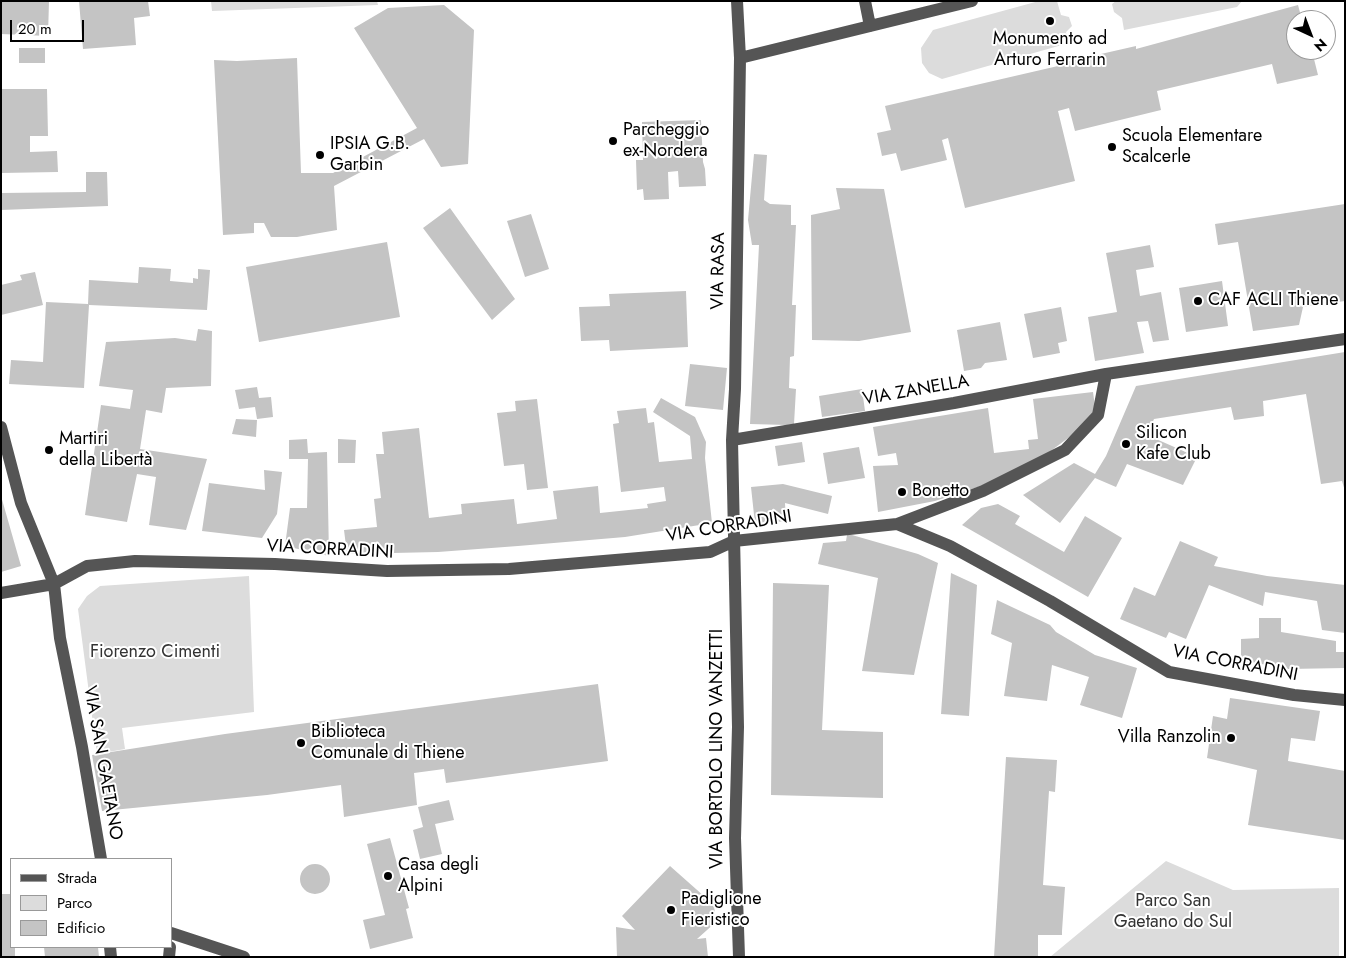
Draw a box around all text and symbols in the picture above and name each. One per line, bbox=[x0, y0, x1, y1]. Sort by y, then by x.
scale bar bbox=[12, 10, 86, 42]
north arrow bbox=[1286, 10, 1336, 60]
marker: Monumento ad Arturo Ferrarin bbox=[1044, 15, 1056, 27]
text: 20 m bbox=[18, 18, 52, 40]
place label: Monumento ad Arturo Ferrarin bbox=[993, 29, 1107, 72]
text: N bbox=[1310, 34, 1331, 56]
place label: Parcheggio ex-Nordera bbox=[623, 120, 709, 162]
place label: Scuola Elementare Scalcerle bbox=[1122, 126, 1262, 168]
place label: IPSIA G.B. Garbin bbox=[330, 134, 410, 176]
marker: Parcheggio ex-Nordera bbox=[607, 135, 619, 147]
marker: Scuola Elementare Scalcerle bbox=[1106, 141, 1118, 153]
marker: IPSIA G.B. Garbin bbox=[314, 149, 326, 161]
street label: VIA RASA bbox=[708, 232, 730, 310]
place label: CAF ACLI Thiene bbox=[1208, 290, 1338, 312]
marker: CAF ACLI Thiene bbox=[1192, 295, 1204, 307]
street label: VIA ZANELLA bbox=[861, 371, 971, 411]
place label: Silicon Kafe Club bbox=[1136, 423, 1211, 466]
place label: Martiri della Libertà bbox=[59, 429, 152, 472]
marker: Silicon Kafe Club bbox=[1120, 438, 1132, 450]
marker: Martiri della Libertà bbox=[43, 444, 55, 456]
place label: Bonetto bbox=[912, 481, 969, 503]
marker: Bonetto bbox=[896, 486, 908, 498]
street label: VIA CORRADINI bbox=[665, 506, 793, 548]
street label: VIA CORRADINI bbox=[266, 536, 394, 564]
street label: VIA BORTOLO LINO VANZETTI bbox=[707, 629, 729, 869]
street label: VIA CORRADINI bbox=[1171, 641, 1299, 687]
park label: Fiorenzo Cimenti bbox=[90, 642, 220, 664]
street label: VIA SAN GAETANO bbox=[78, 684, 126, 842]
place label: Biblioteca Comunale di Thiene bbox=[311, 722, 464, 764]
place label: Villa Ranzolin bbox=[1118, 727, 1221, 749]
marker: Villa Ranzolin bbox=[1225, 732, 1237, 744]
marker: Biblioteca Comunale di Thiene bbox=[295, 737, 307, 749]
place label: Casa degli Alpini bbox=[398, 855, 479, 898]
legend bbox=[10, 858, 172, 948]
text: Strada bbox=[57, 867, 97, 889]
marker: Casa degli Alpini bbox=[382, 870, 394, 882]
place label: Padiglione Fieristico bbox=[681, 889, 762, 932]
park label: Parco San Gaetano do Sul bbox=[1114, 891, 1232, 934]
text: Parco bbox=[57, 892, 92, 914]
marker: Padiglione Fieristico bbox=[665, 904, 677, 916]
text: Edificio bbox=[57, 917, 105, 939]

